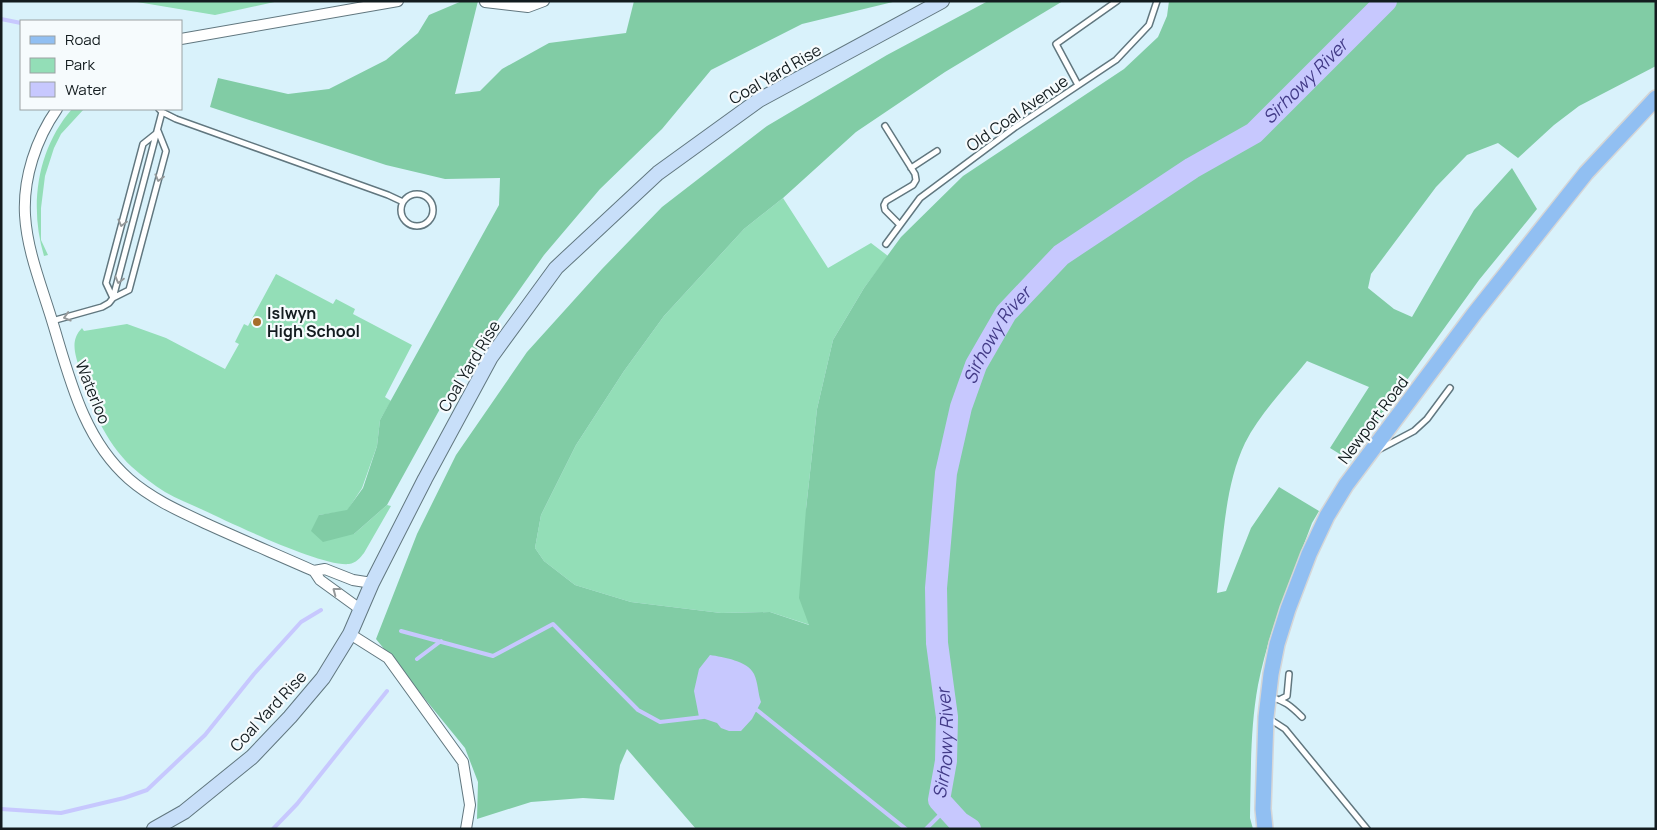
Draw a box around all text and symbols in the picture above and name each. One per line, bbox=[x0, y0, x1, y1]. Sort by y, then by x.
legend bbox=[20, 20, 182, 110]
text: Road bbox=[65, 29, 101, 50]
water label: Sirhowy River bbox=[1257, 31, 1354, 129]
street label: Coal Yard Rise bbox=[725, 39, 825, 109]
text: Park bbox=[65, 54, 95, 75]
street label: Old Coal Avenue bbox=[962, 70, 1072, 156]
text: Water bbox=[65, 79, 107, 100]
one-way arrow bbox=[154, 173, 165, 182]
one-way arrow bbox=[117, 218, 128, 227]
one-way arrow bbox=[114, 276, 125, 284]
water label: Sirhowy River bbox=[957, 279, 1038, 387]
place label: Islwyn High School bbox=[267, 302, 360, 342]
one-way arrow bbox=[63, 311, 72, 322]
marker: Islwyn High School bbox=[251, 316, 263, 328]
street label: Coal Yard Rise bbox=[433, 316, 505, 416]
street label: Waterloo bbox=[70, 357, 116, 427]
street label: Newport Road bbox=[1333, 372, 1413, 468]
one-way arrow bbox=[332, 588, 342, 597]
street label: Coal Yard Rise bbox=[225, 666, 311, 756]
water label: Sirhowy River bbox=[927, 684, 958, 800]

